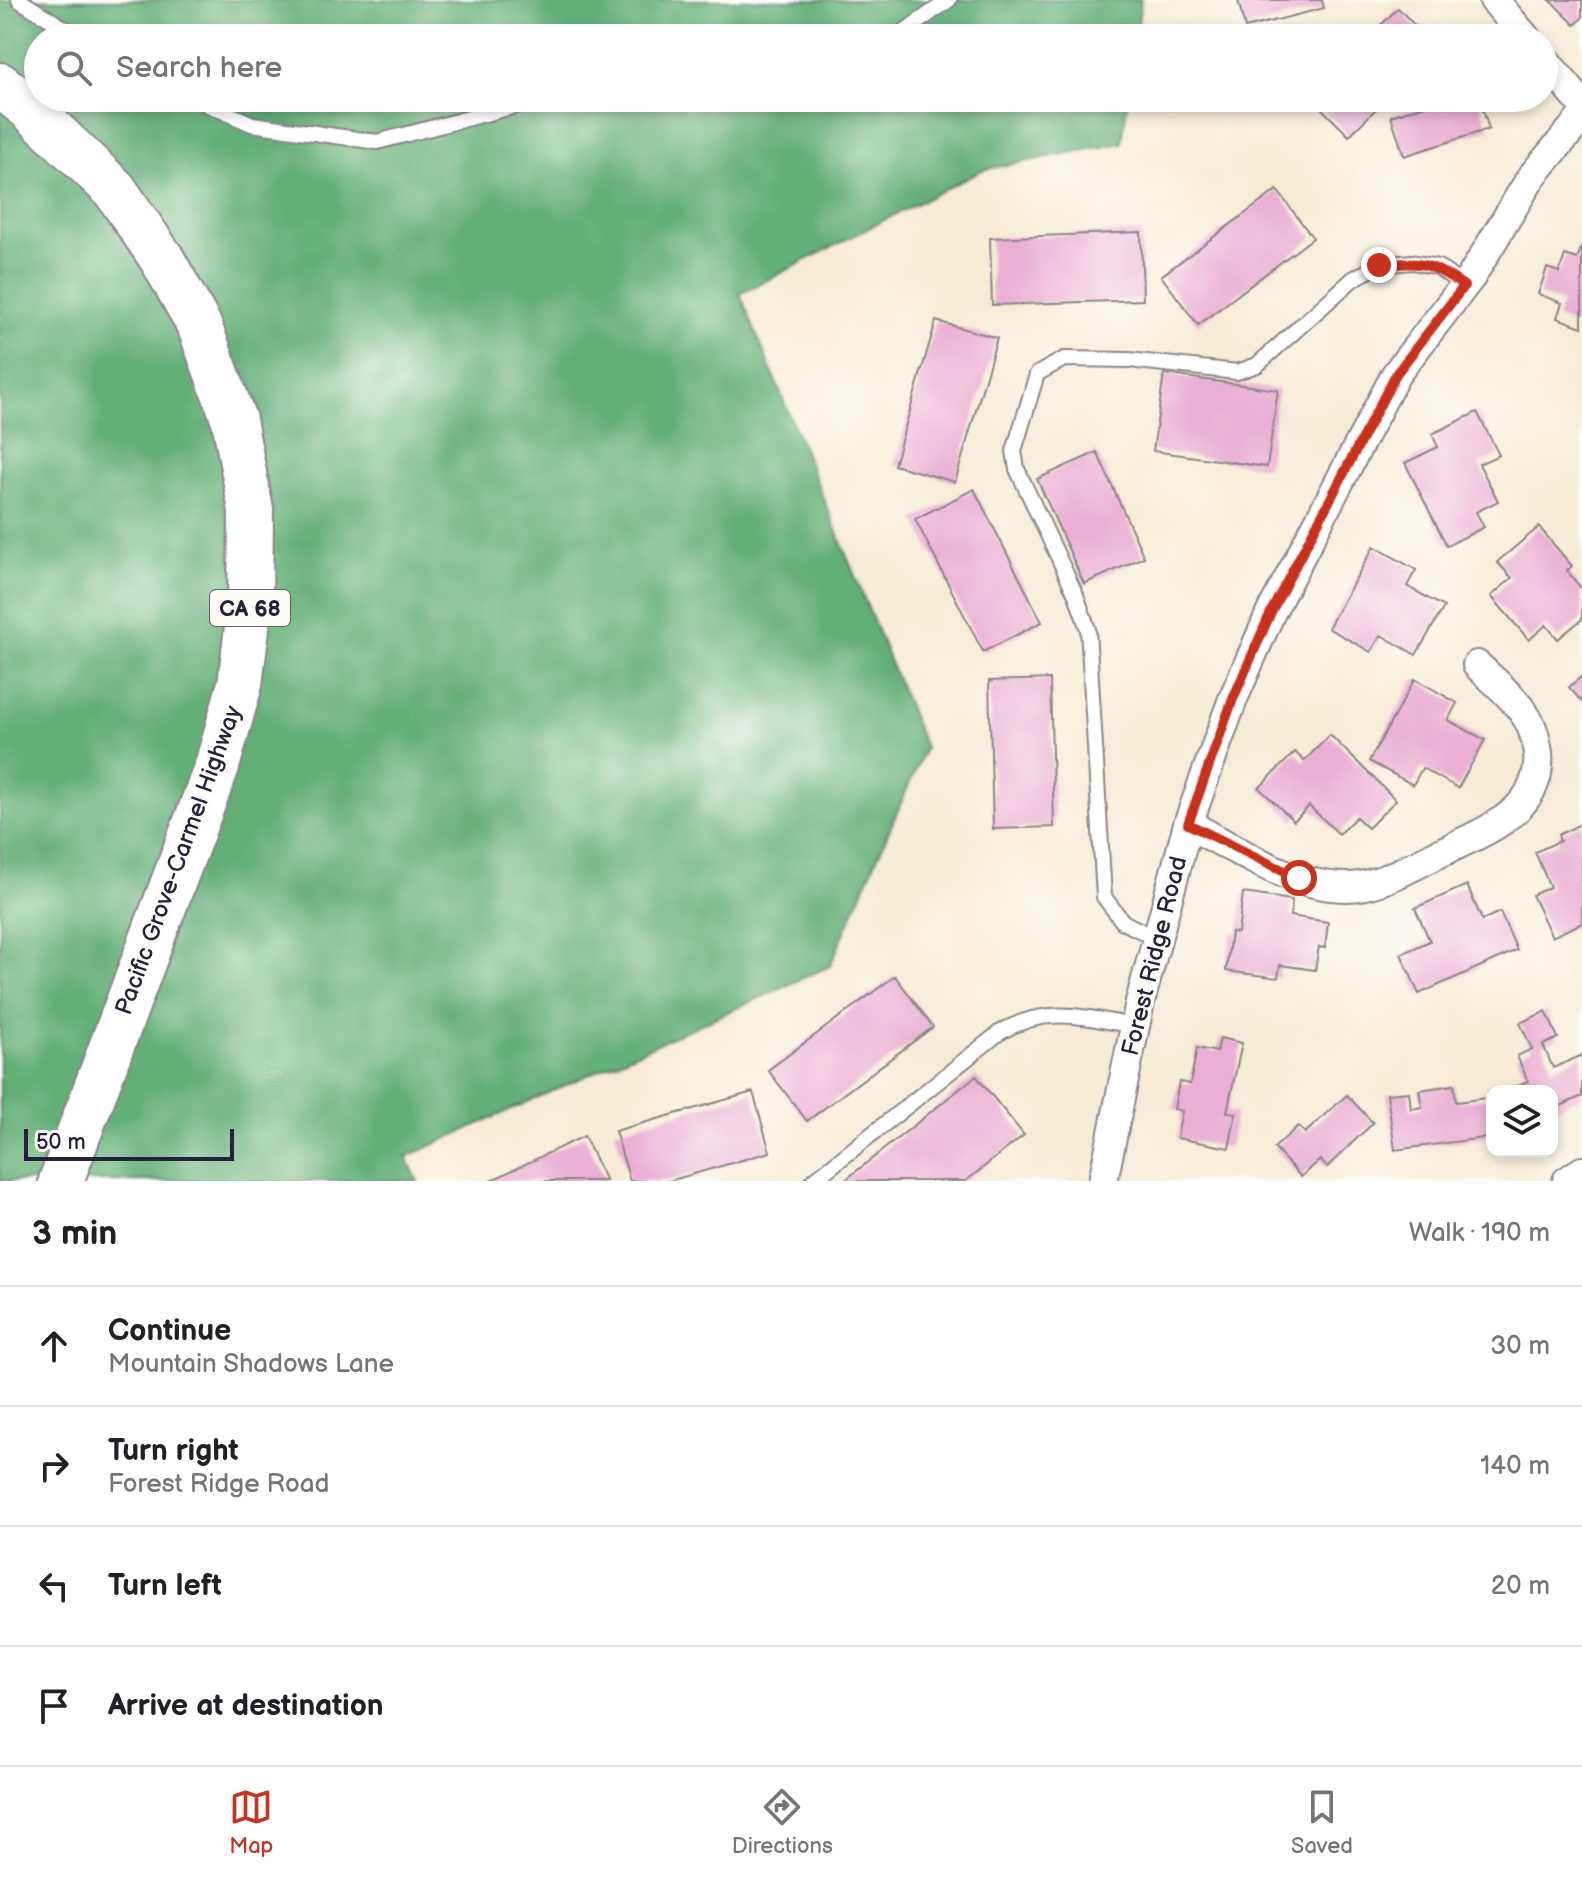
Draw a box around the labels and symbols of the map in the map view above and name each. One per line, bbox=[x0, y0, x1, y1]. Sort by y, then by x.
route end bbox=[1361, 247, 1397, 283]
road number: CA 68 bbox=[210, 590, 290, 626]
street label: Pacific Grove-Carmel Highway bbox=[109, 702, 248, 1019]
street label: Forest Ridge Road bbox=[1116, 853, 1193, 1059]
route start bbox=[1281, 860, 1317, 896]
scale bar bbox=[24, 1125, 234, 1161]

